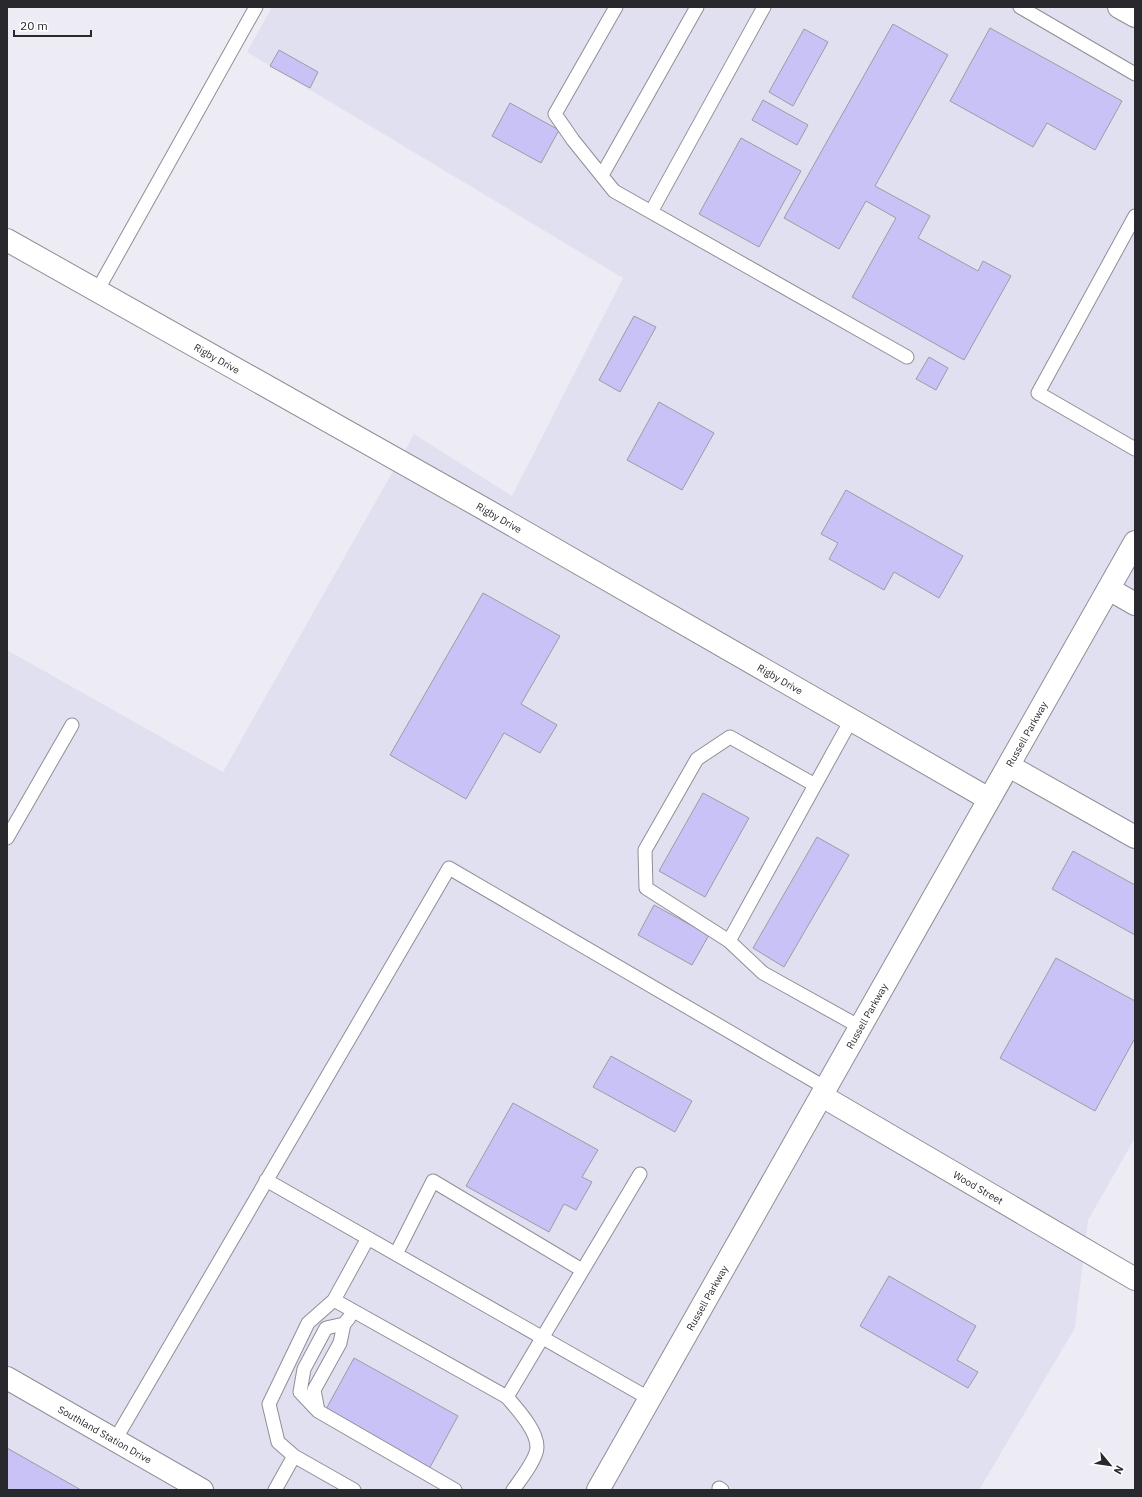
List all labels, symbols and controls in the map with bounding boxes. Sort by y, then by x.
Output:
scale bar [14,12,91,38]
text: 20 m [20,18,48,33]
street label: Rigby Drive [192,340,243,377]
street label: Rigby Drive [474,499,525,536]
street label: Rigby Drive [755,661,806,697]
street label: Russell Parkway [1003,699,1050,769]
street label: Russell Parkway [843,981,890,1051]
street label: Wood Street [951,1168,1006,1207]
street label: Russell Parkway [683,1263,731,1333]
street label: Southland Station Drive [56,1402,155,1467]
north arrow [1090,1445,1130,1485]
text: N [1111,1463,1127,1477]

